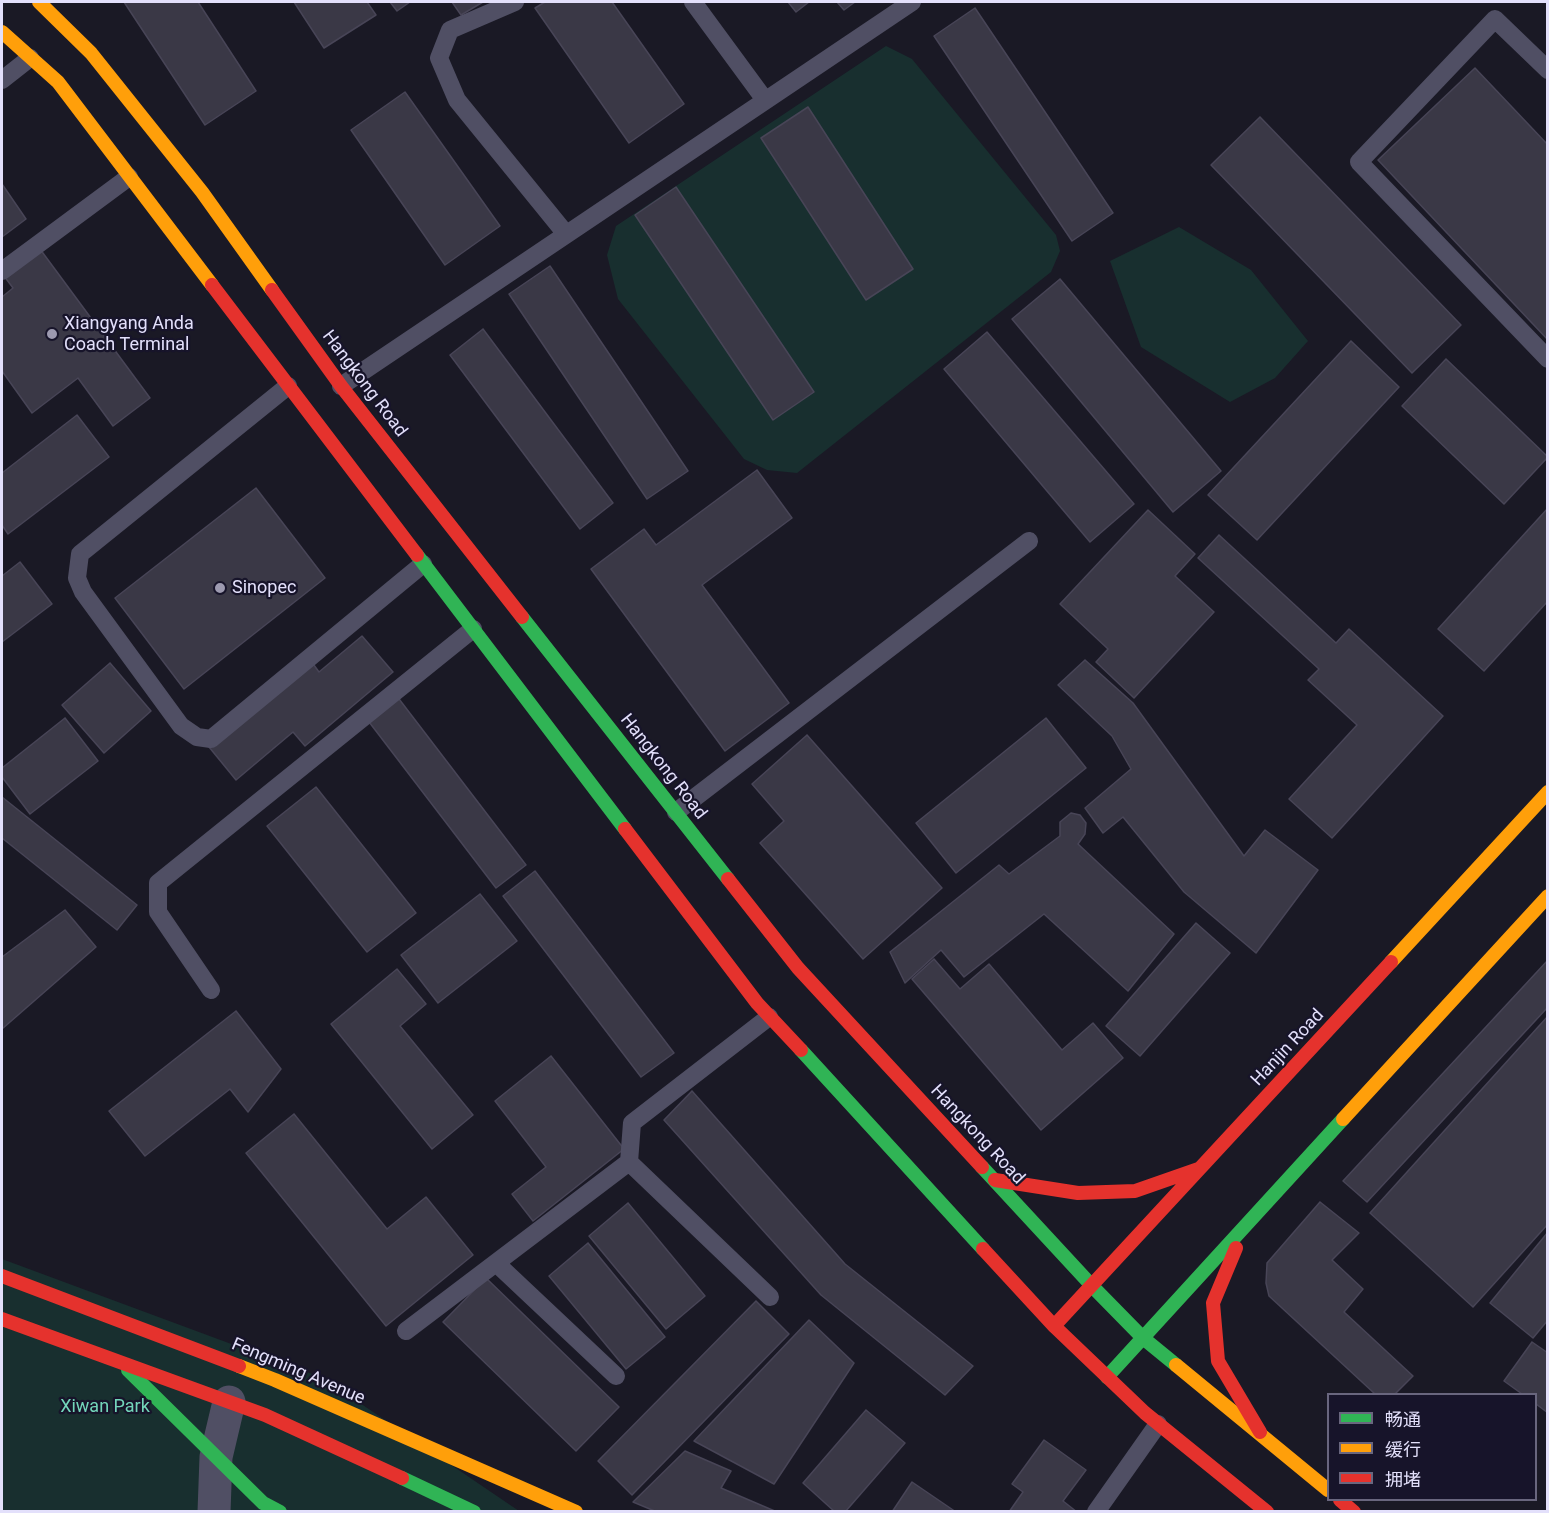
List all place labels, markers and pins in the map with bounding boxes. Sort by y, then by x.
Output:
place label: Xiangyang Anda Coach Terminal [64,313,194,356]
marker: Xiangyang Anda Coach Terminal [45,327,59,341]
place label: Sinopec [232,577,296,599]
marker: Sinopec [213,581,227,595]

